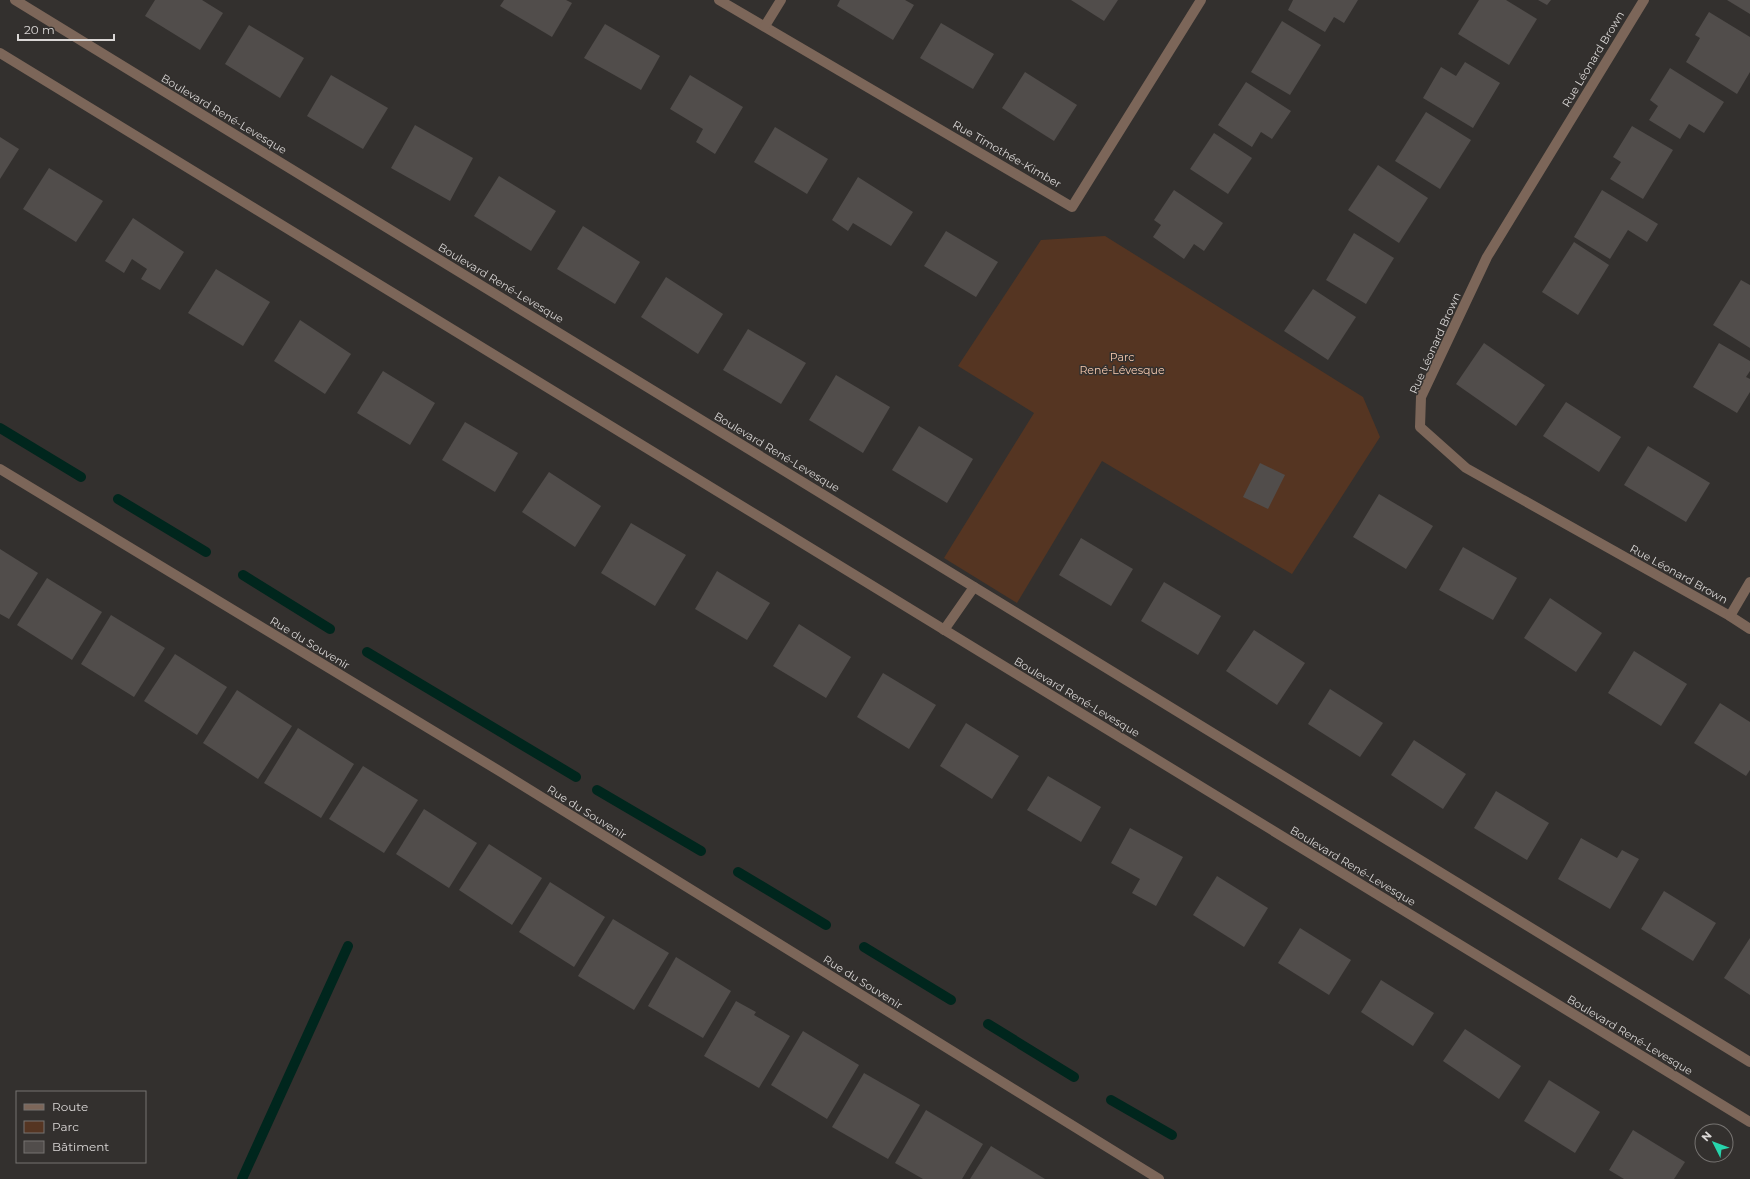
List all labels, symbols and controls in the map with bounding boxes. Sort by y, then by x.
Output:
street label: Rue Léonard Brown [1559,8,1627,110]
scale bar [18,16,114,42]
text: 20 m [24,22,55,37]
street label: Boulevard René-Levesque [159,71,290,157]
street label: Rue Timothée-Kimber [950,117,1064,191]
street label: Boulevard René-Levesque [436,240,567,326]
street label: Rue Léonard Brown [1406,290,1464,396]
park label: Parc René-Lévesque [1079,350,1165,377]
street label: Boulevard René-Levesque [712,409,843,495]
street label: Rue Léonard Brown [1628,541,1730,607]
street label: Rue du Souvenir [267,614,353,672]
street label: Boulevard René-Levesque [1012,654,1143,740]
street label: Rue du Souvenir [545,782,629,842]
street label: Boulevard René-Levesque [1288,823,1419,909]
street label: Rue du Souvenir [821,952,905,1012]
street label: Boulevard René-Levesque [1565,992,1696,1078]
legend [16,1091,146,1163]
text: Route [52,1099,88,1114]
text: Parc [52,1119,79,1134]
north arrow [1694,1123,1734,1163]
text: N [1698,1128,1715,1144]
text: Bâtiment [52,1139,109,1154]

